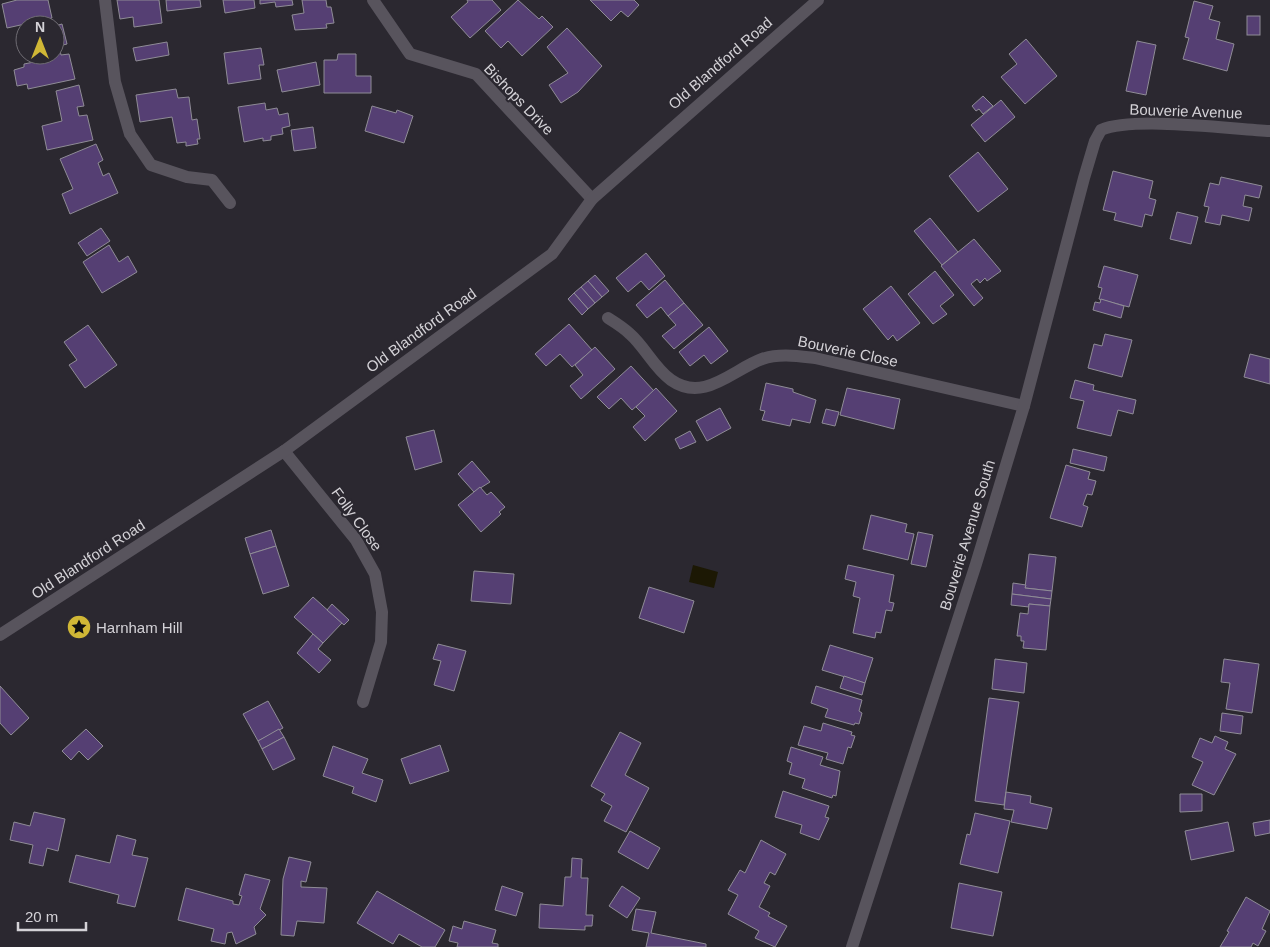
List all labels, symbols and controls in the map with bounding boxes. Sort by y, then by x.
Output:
street label: Old Blandford Road [665,13,775,113]
north arrow [15,15,65,65]
text: N [35,19,45,35]
street label: Bishops Drive [481,60,557,138]
street label: Bouverie Avenue [1129,101,1243,121]
street label: Old Blandford Road [363,284,479,376]
street label: Bouverie Close [796,332,900,370]
street label: Bouverie Avenue South [936,458,998,612]
street label: Folly Close [328,484,386,554]
street label: Old Blandford Road [28,516,148,602]
place icon: Harnham Hill [66,614,92,640]
place label: Harnham Hill [96,619,183,636]
scale bar [18,900,85,932]
text: 20 m [25,908,58,925]

